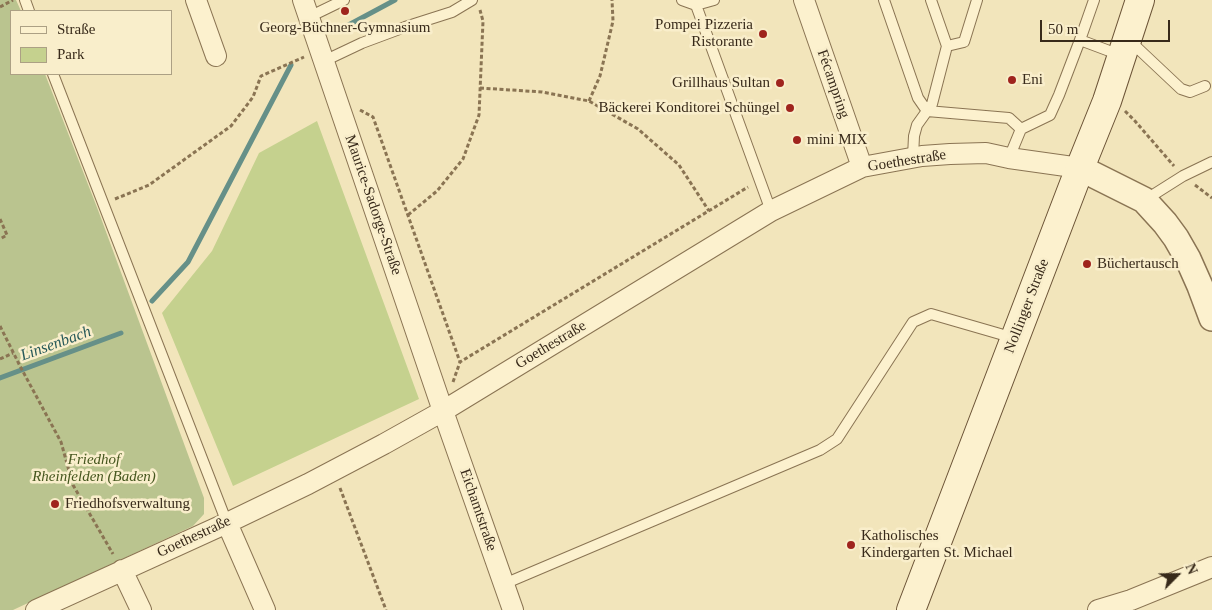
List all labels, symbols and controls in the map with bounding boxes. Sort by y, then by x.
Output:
marker: Georg-Büchner-Gymnasium [339,5,351,17]
legend [10,10,172,75]
scale bar [1042,10,1172,42]
place label: Pompei Pizzeria Ristorante [655,16,753,51]
place label: Georg-Büchner-Gymnasium [259,19,431,37]
text: Straße [57,21,95,37]
text: 50 m [1048,21,1078,37]
marker: Pompei Pizzeria Ristorante [757,28,769,40]
text: Park [57,46,85,62]
street label: Fécampring [813,47,853,121]
place label: Eni [1022,71,1043,89]
place label: Grillhaus Sultan [672,74,770,92]
marker: Eni [1006,74,1018,86]
marker: Grillhaus Sultan [774,77,786,89]
place label: Bäckerei Konditorei Schüngel [598,99,780,117]
marker: Bäckerei Konditorei Schüngel [784,102,796,114]
place label: mini MIX [807,131,867,149]
street label: Maurice-Sadorge-Straße [341,132,405,278]
marker: mini MIX [791,134,803,146]
street label: Goethestraße [867,146,947,176]
place label: Büchertausch [1097,255,1179,273]
street label: Nollinger Straße [1001,256,1053,356]
marker: Büchertausch [1081,258,1093,270]
street label: Goethestraße [512,317,590,373]
water label: Linsenbach [18,322,94,366]
park label: Friedhof Rheinfelden (Baden) [32,451,156,486]
street label: Eichamtstraße [456,467,500,553]
place label: Friedhofsverwaltung [65,495,190,513]
marker: Friedhofsverwaltung [49,498,61,510]
street label: Goethestraße [154,512,234,562]
place label: Katholisches Kindergarten St. Michael [861,527,1013,562]
marker: Katholisches Kindergarten St. Michael [845,539,857,551]
north arrow [1152,550,1202,600]
text: N [1182,561,1200,577]

